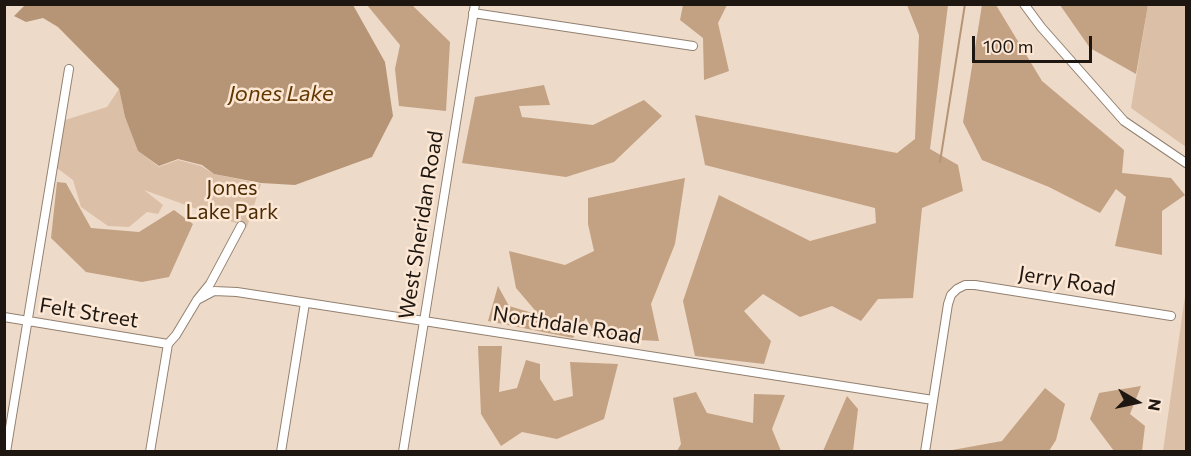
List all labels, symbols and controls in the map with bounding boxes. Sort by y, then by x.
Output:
scale bar [975,24,1095,62]
text: 100 m [983,35,1033,57]
water label: Jones Lake [228,81,334,107]
street label: West Sheridan Road [394,129,448,321]
park label: Jones Lake Park [186,175,278,225]
street label: Jerry Road [1017,261,1117,301]
street label: Felt Street [38,293,140,333]
street label: Northdale Road [491,301,643,349]
north arrow [1107,372,1167,432]
text: N [1145,397,1166,412]

